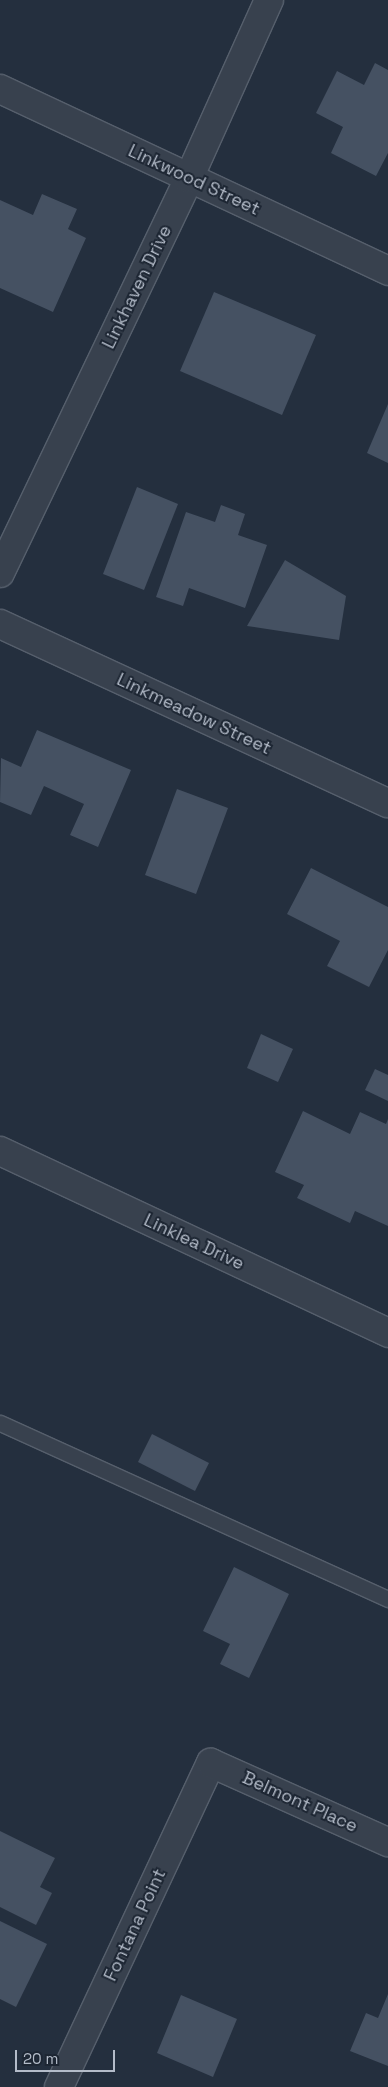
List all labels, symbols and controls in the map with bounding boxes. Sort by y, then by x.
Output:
street label: Linkwood Street [125,140,263,220]
street label: Linkhaven Drive [98,222,176,352]
street label: Linkmeadow Street [113,669,275,759]
street label: Linklea Drive [140,1209,248,1275]
street label: Belmont Place [239,1767,361,1837]
street label: Fontana Point [100,1866,170,1984]
scale bar [18,2040,118,2072]
text: 20 m [23,2049,58,2068]

